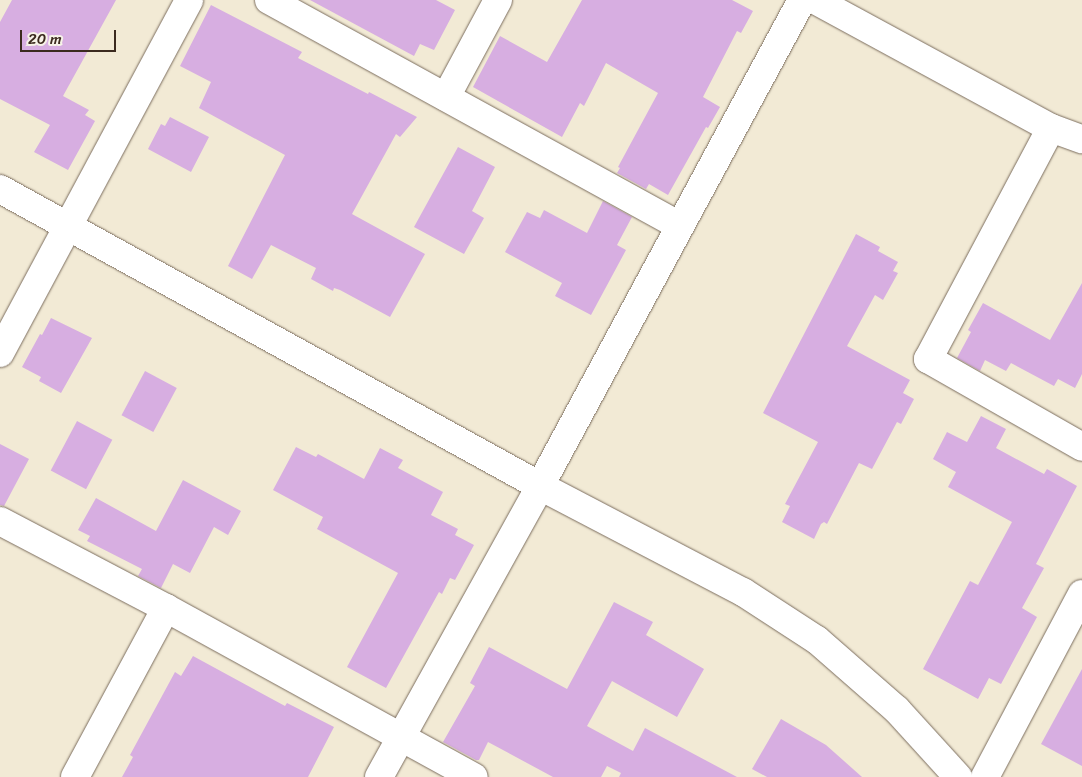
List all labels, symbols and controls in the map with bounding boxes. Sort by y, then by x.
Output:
scale bar [22,20,119,52]
text: 20 m [28,26,62,52]

